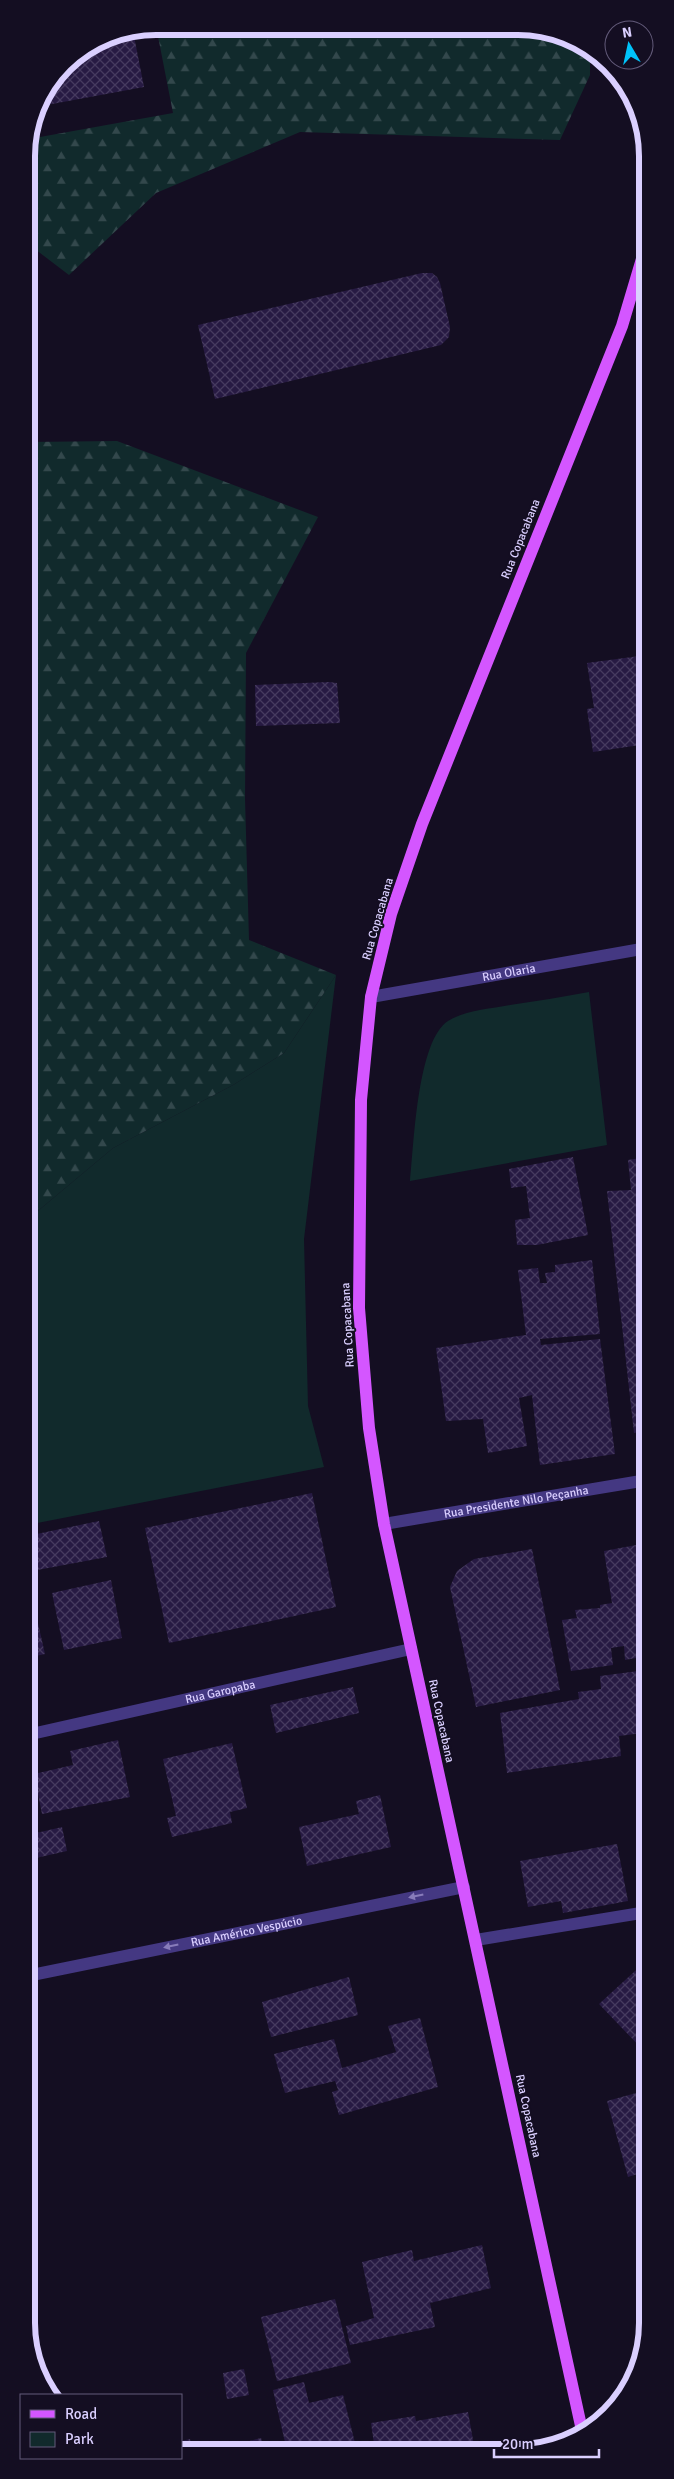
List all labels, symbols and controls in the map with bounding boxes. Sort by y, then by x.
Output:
north arrow [604,20,654,70]
text: N [621,23,633,42]
street label: Rua Copacabana [498,497,544,581]
street label: Rua Copacabana [359,876,397,962]
street label: Rua Olaria [481,960,537,985]
street label: Rua Copacabana [338,1282,358,1368]
street label: Rua Presidente Nilo Peçanha [443,1482,590,1521]
street label: Rua Garopaba [184,1677,257,1707]
street label: Rua Copacabana [425,1678,457,1764]
one-way arrow [408,1893,424,1901]
street label: Rua Américo Vespúcio [189,1913,304,1950]
one-way arrow [163,1943,179,1951]
street label: Rua Copacabana [512,2073,544,2159]
legend [20,2394,182,2459]
text: Road [65,2405,97,2423]
scale bar [494,2426,599,2458]
text: Park [65,2430,94,2448]
text: 20 m [502,2435,533,2453]

